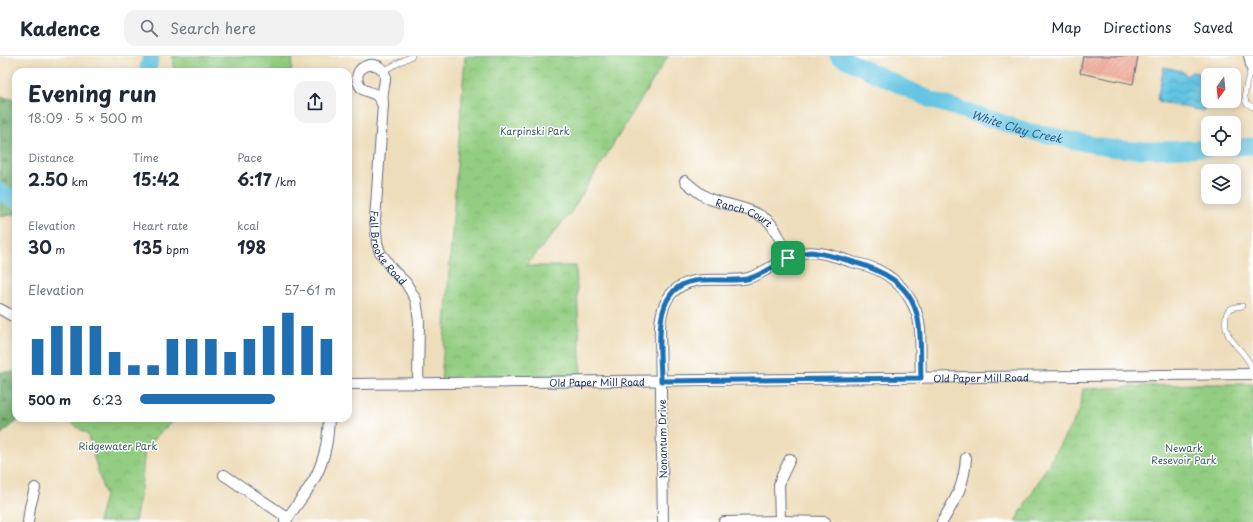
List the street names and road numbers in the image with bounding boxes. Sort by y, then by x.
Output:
street label: Ranch Court [714,194,777,229]
street label: Fall Brooke Road [367,210,411,288]
street label: Old Paper Mill Road [933,369,1029,385]
street label: Old Paper Mill Road [549,373,645,389]
street label: Nonantum Drive [654,399,670,479]

